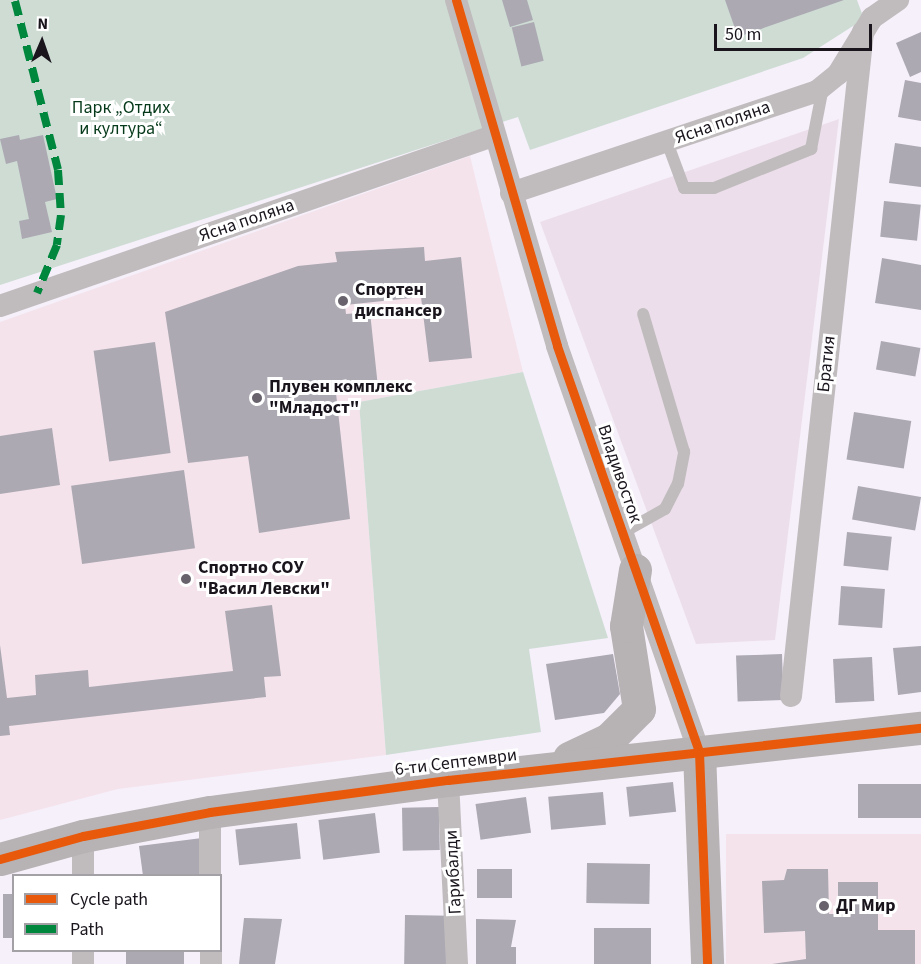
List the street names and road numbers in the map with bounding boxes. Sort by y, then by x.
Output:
street label: Ясна поляна [673,97,773,149]
street label: Ясна поляна [197,195,297,247]
street label: Братия [813,335,841,393]
street label: Владивосток [592,422,646,526]
street label: 6-ти Септември [394,745,518,781]
street label: Гарибалди [441,829,467,915]

